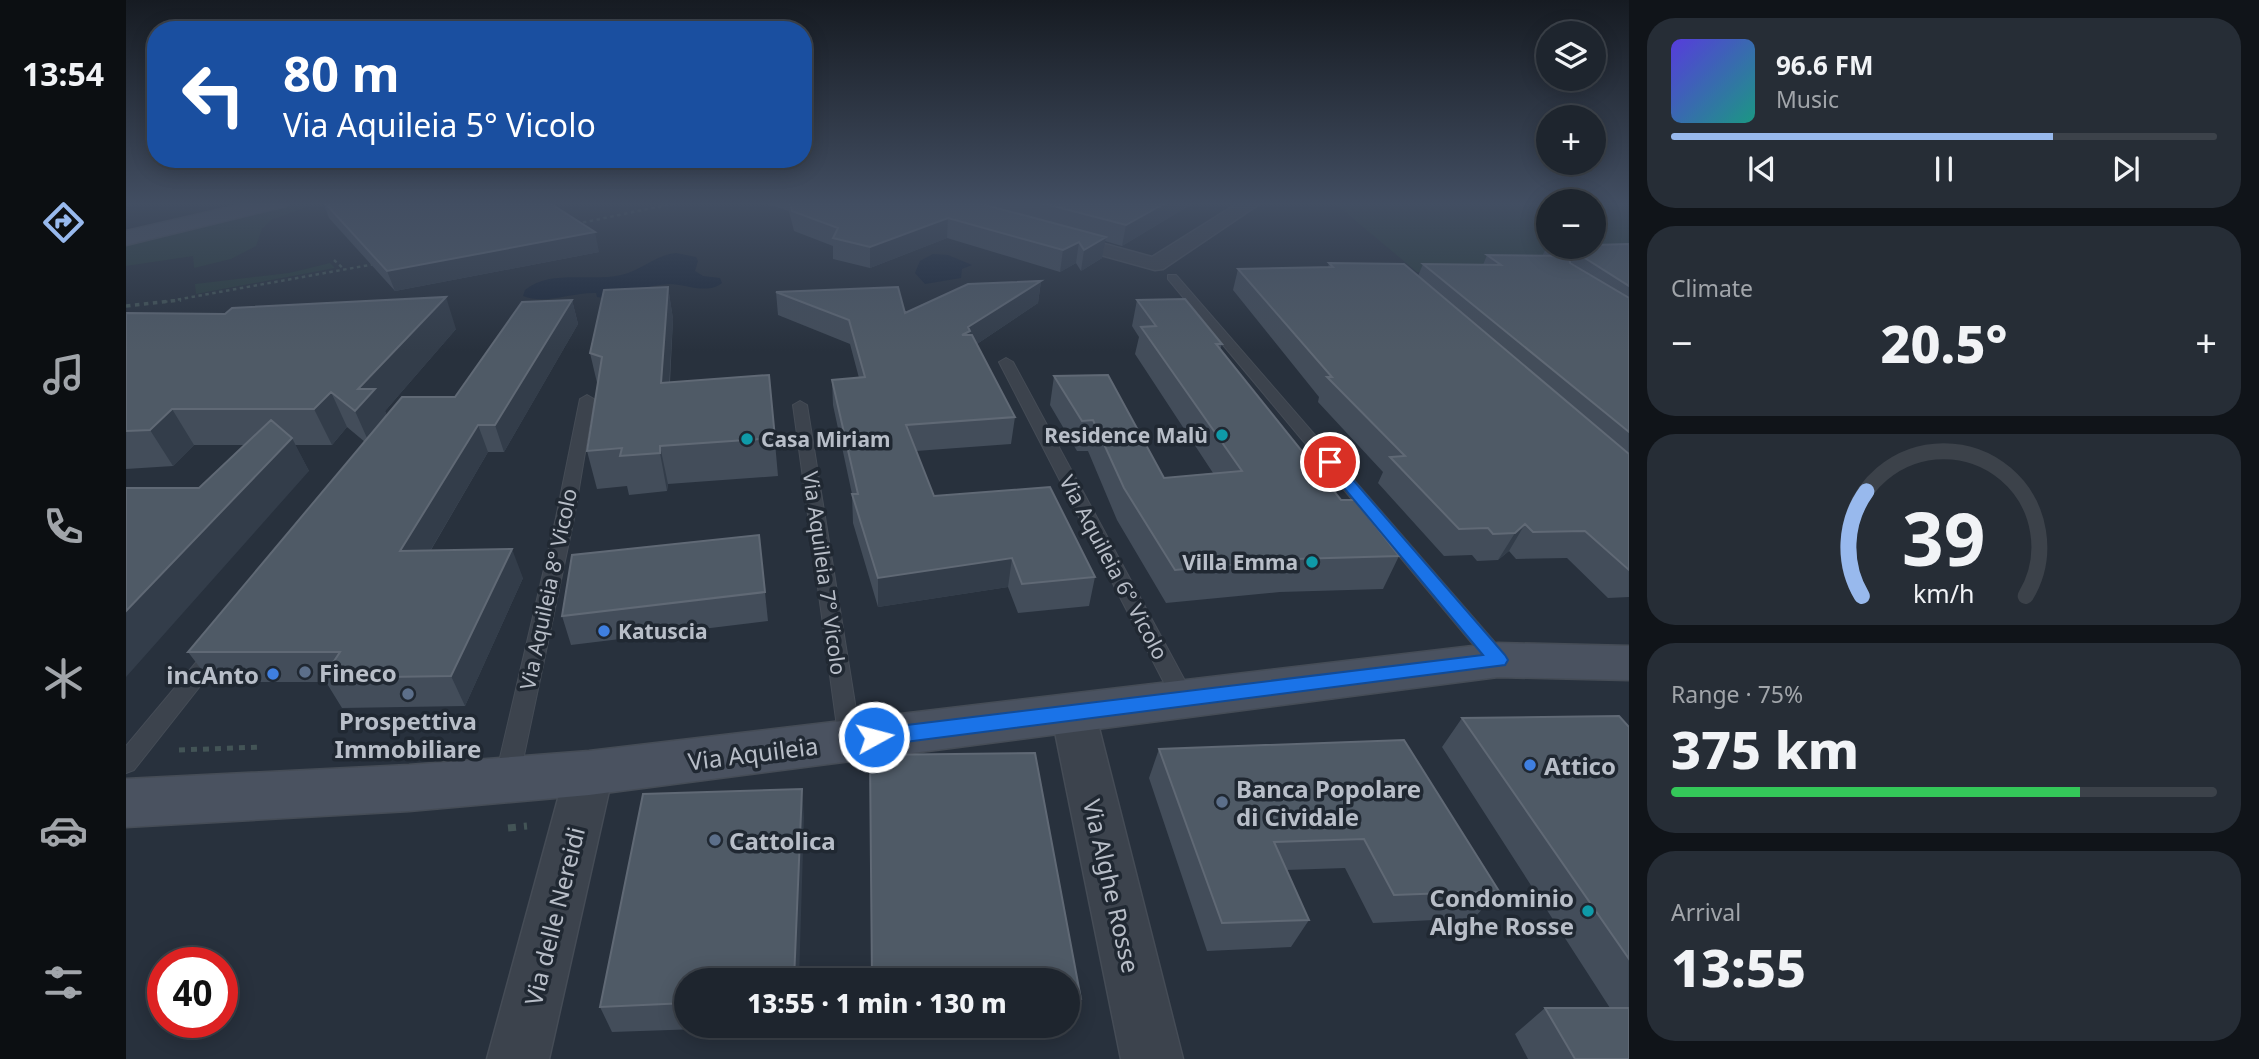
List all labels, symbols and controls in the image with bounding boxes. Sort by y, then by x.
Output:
map controls [1536,21,1606,259]
button: layers [1536,21,1606,91]
text: 80 m [283,40,400,106]
text: 96.6 FM [1776,47,1873,83]
icon: left [168,49,259,140]
text: 13:54 [22,52,104,95]
text: Music [1776,83,1839,115]
text: Via Aquileia 5° Vicolo [283,103,596,146]
button: + [1536,105,1606,175]
icon: previous [1743,150,1781,188]
icon: pause [1925,150,1963,188]
icon: next [2107,150,2145,188]
button: − [1536,189,1606,259]
icon: directions [39,198,88,247]
text: Climate [1671,272,1753,304]
text: 20.5° [1881,307,2007,378]
text: − [1671,316,1693,368]
text: + [2195,316,2217,368]
icon: music [39,350,88,399]
place label: Residence Malù [1044,421,1208,449]
place label: Casa Miriam [761,425,890,453]
marker: Residence Malù [1214,427,1230,443]
marker: Casa Miriam [739,431,755,447]
pin [1300,432,1360,492]
icon: arrive [1311,443,1349,481]
street label: Via Aquileia 7° Vicolo [797,469,853,677]
street label: Via Aquileia 6° Vicolo [1053,470,1175,664]
street label: Via Aquileia 8° Vicolo [513,486,583,692]
text: 39 [1902,488,1986,587]
icon: phone [39,502,88,551]
place label: Villa Emma [1182,548,1298,576]
marker: Villa Emma [1304,554,1320,570]
text: km/h [1913,575,1975,609]
place label: Katuscia [618,617,708,645]
marker: Katuscia [596,623,612,639]
icon: climate [39,654,88,703]
place label: Fineco [319,656,397,689]
place label: incAnto [166,658,259,691]
marker: Fineco [297,664,313,680]
marker: incAnto [265,666,281,682]
text: Range · 75% [1671,678,1803,710]
marker: Prospettiva Immobiliare [400,686,416,702]
position arrow [837,700,911,774]
place label: Prospettiva Immobiliare [335,704,481,765]
text: 375 km [1671,713,1859,784]
street label: Via Aquileia [686,729,820,777]
place label: Attico [1544,749,1616,782]
marker: Attico [1522,757,1538,773]
place label: Banca Popolare di Cividale [1236,772,1421,833]
marker: Banca Popolare di Cividale [1214,794,1230,810]
street label: Via Alghe Rosse [1076,796,1148,976]
icon: car [39,806,88,855]
street label: Via delle Nereidi [516,823,592,1009]
place label: Cattolica [729,824,836,857]
marker: Cattolica [707,832,723,848]
place label: Condominio Alghe Rosse [1429,881,1574,942]
text: Arrival [1671,896,1741,928]
marker: Condominio Alghe Rosse [1580,903,1596,919]
text: 13:55 [1671,931,1806,1002]
speed limit sign: 40 [147,947,238,1038]
icon: filters [39,958,88,1007]
text: 13:55 · 1 min · 130 m [747,985,1007,1021]

